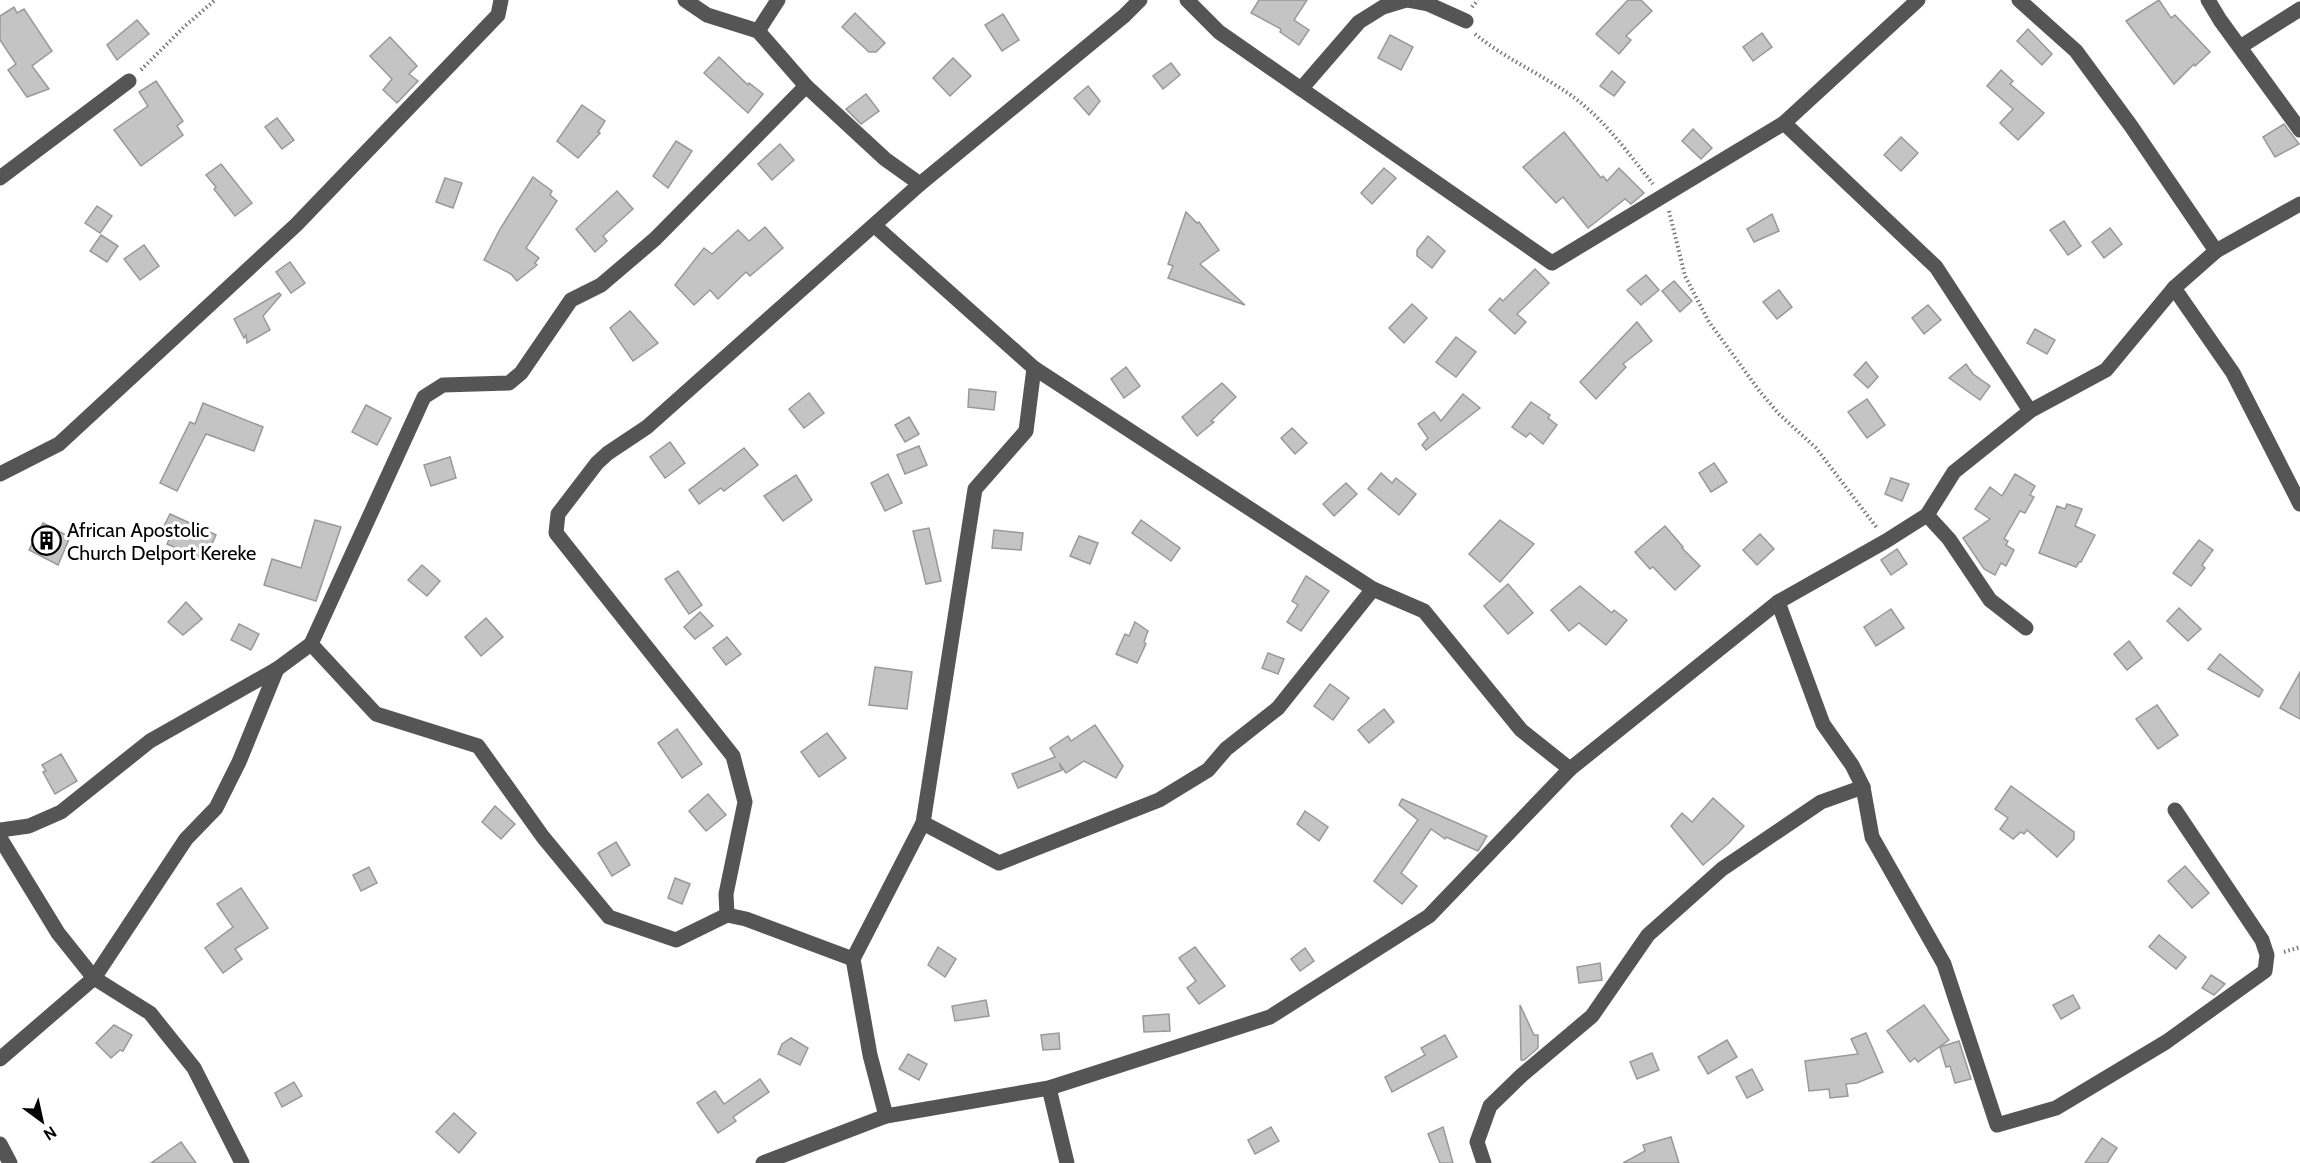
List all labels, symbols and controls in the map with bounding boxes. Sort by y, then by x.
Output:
place label: African Apostolic Church Delport Kereke [67,518,256,565]
building icon: African Apostolic Church Delport Kereke [30,525,62,557]
north arrow [12,1091,72,1151]
text: N [40,1122,60,1144]

